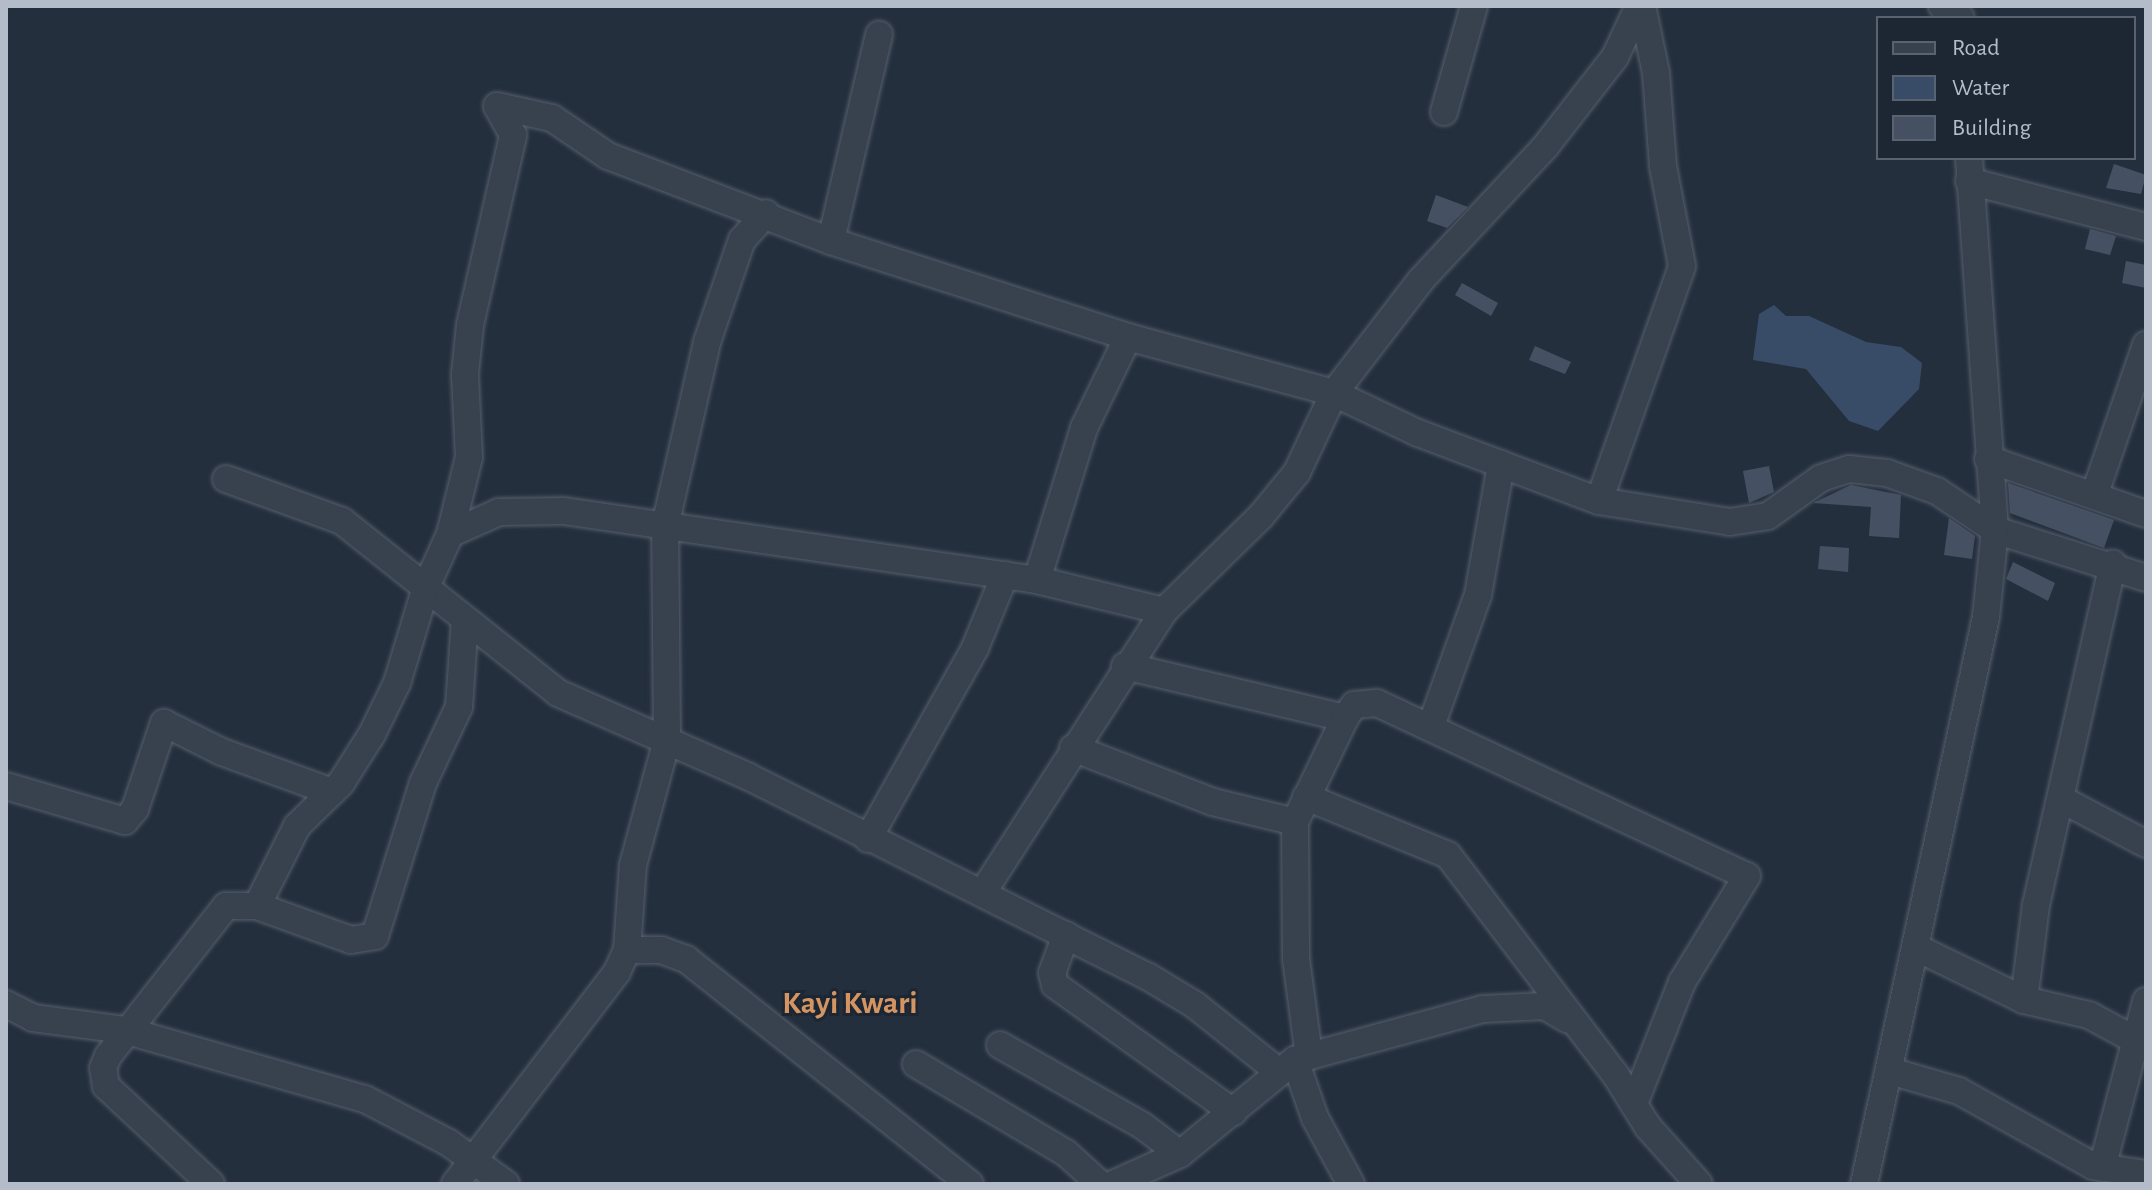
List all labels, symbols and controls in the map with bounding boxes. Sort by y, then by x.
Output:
legend [1876,16,2136,160]
text: Road [1952,36,2000,60]
text: Water [1952,76,2009,100]
text: Building [1952,116,2031,140]
district label: Kayi Kwari [782,984,918,1022]

